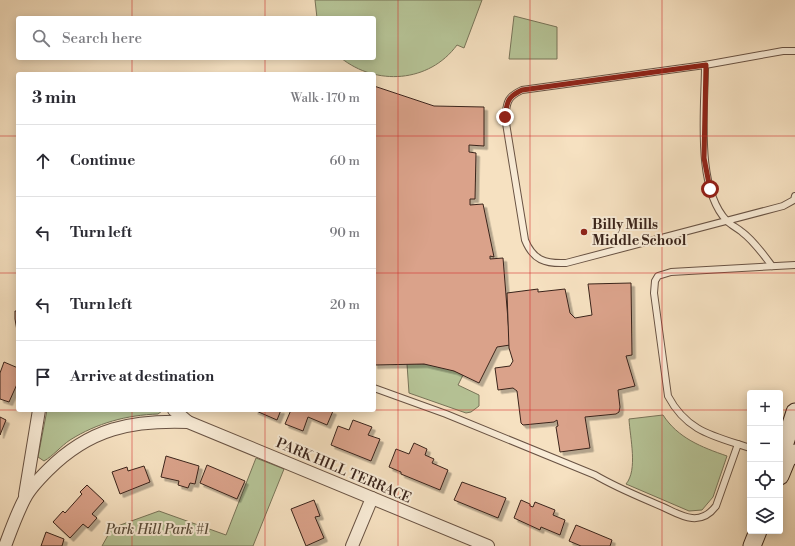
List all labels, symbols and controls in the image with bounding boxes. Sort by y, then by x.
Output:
search box [16,16,376,60]
icon: search [30,27,52,49]
text: Search here [62,29,142,48]
text: 3 min [32,87,76,109]
text: Walk · 170 m [290,90,360,106]
route end [496,108,514,126]
icon: ahead [32,150,54,172]
text: Continue [70,151,135,170]
text: 60 m [329,153,360,169]
route start [701,180,719,198]
place label: Billy Mills Middle School [592,216,687,250]
icon: left [32,222,54,244]
text: Turn left [70,223,132,242]
text: 90 m [329,225,360,241]
marker: Billy Mills Middle School [579,227,589,237]
icon: left [32,294,54,316]
text: Turn left [70,295,132,314]
text: 20 m [330,297,360,313]
icon: arrive [32,366,54,388]
text: Arrive at destination [70,367,214,386]
map controls [747,390,783,534]
button: + [747,390,783,426]
button: − [747,426,783,462]
street label: PARK HILL TERRACE [273,434,414,508]
button: locate [747,462,783,498]
button: layers [747,498,783,534]
park label: Park Hill Park #1 [104,521,210,539]

